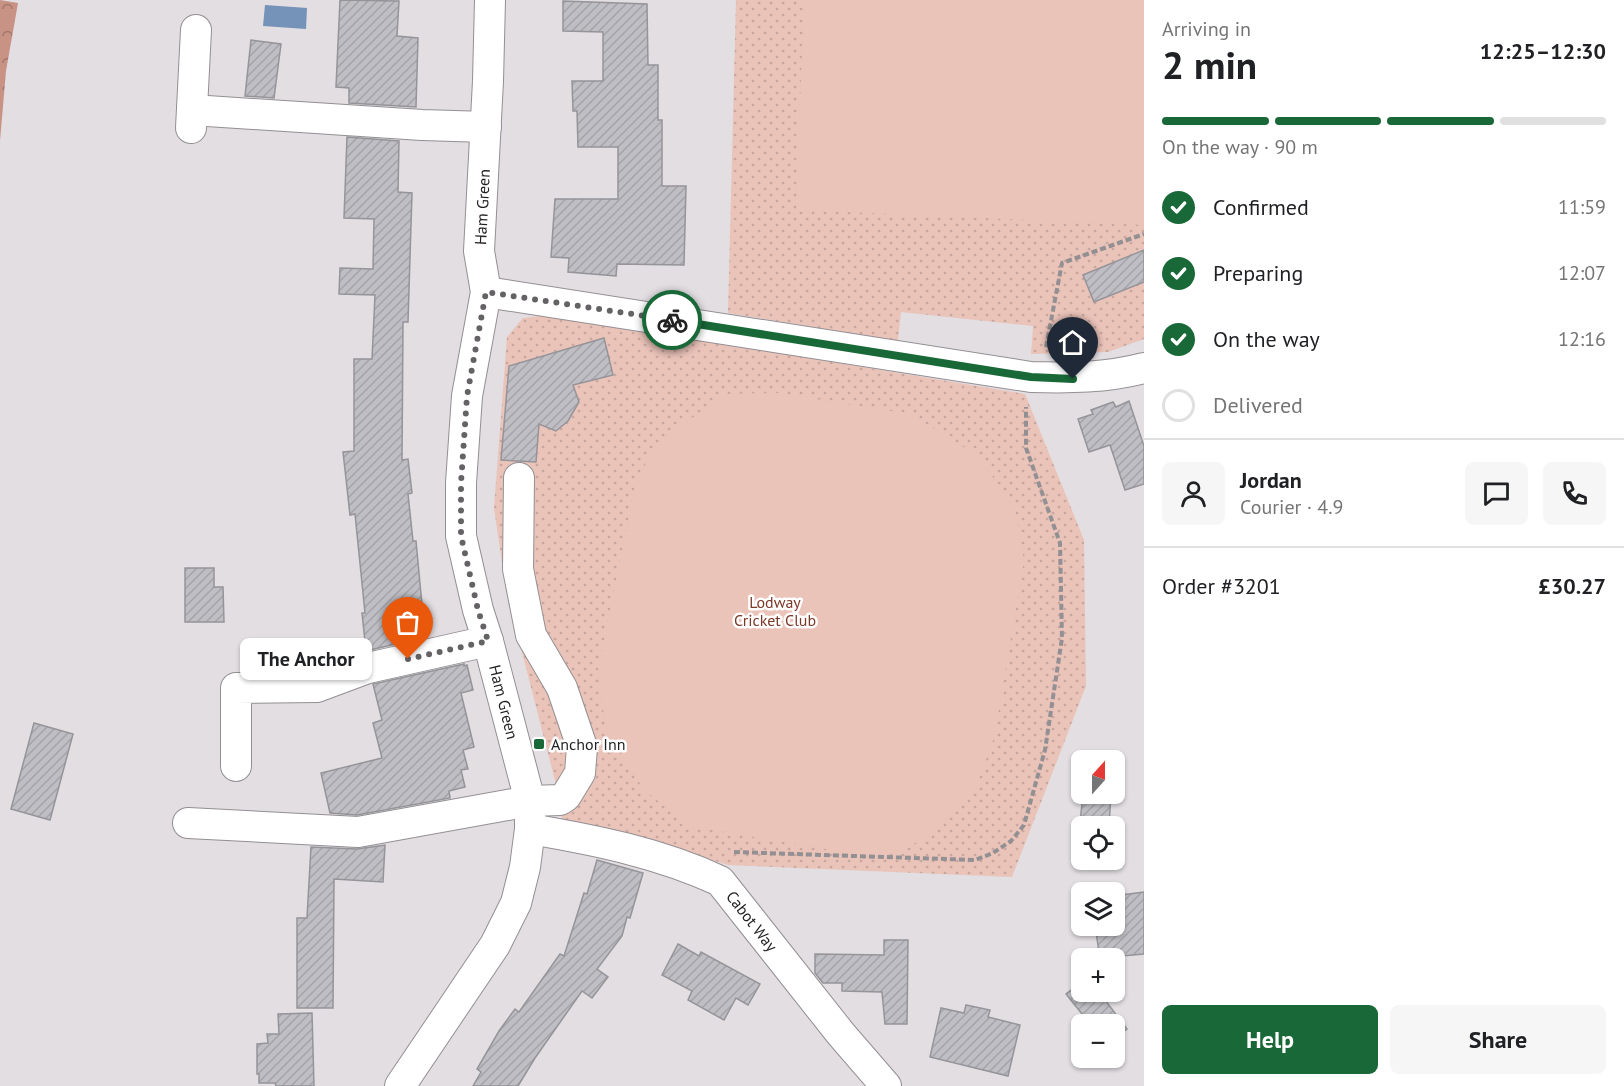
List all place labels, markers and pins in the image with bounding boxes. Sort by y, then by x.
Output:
pin [1047,317,1098,379]
pin [382,597,433,659]
callout: The Anchor [240,638,372,680]
place label: Anchor Inn [551,734,626,754]
marker: Anchor Inn [532,737,546,751]

